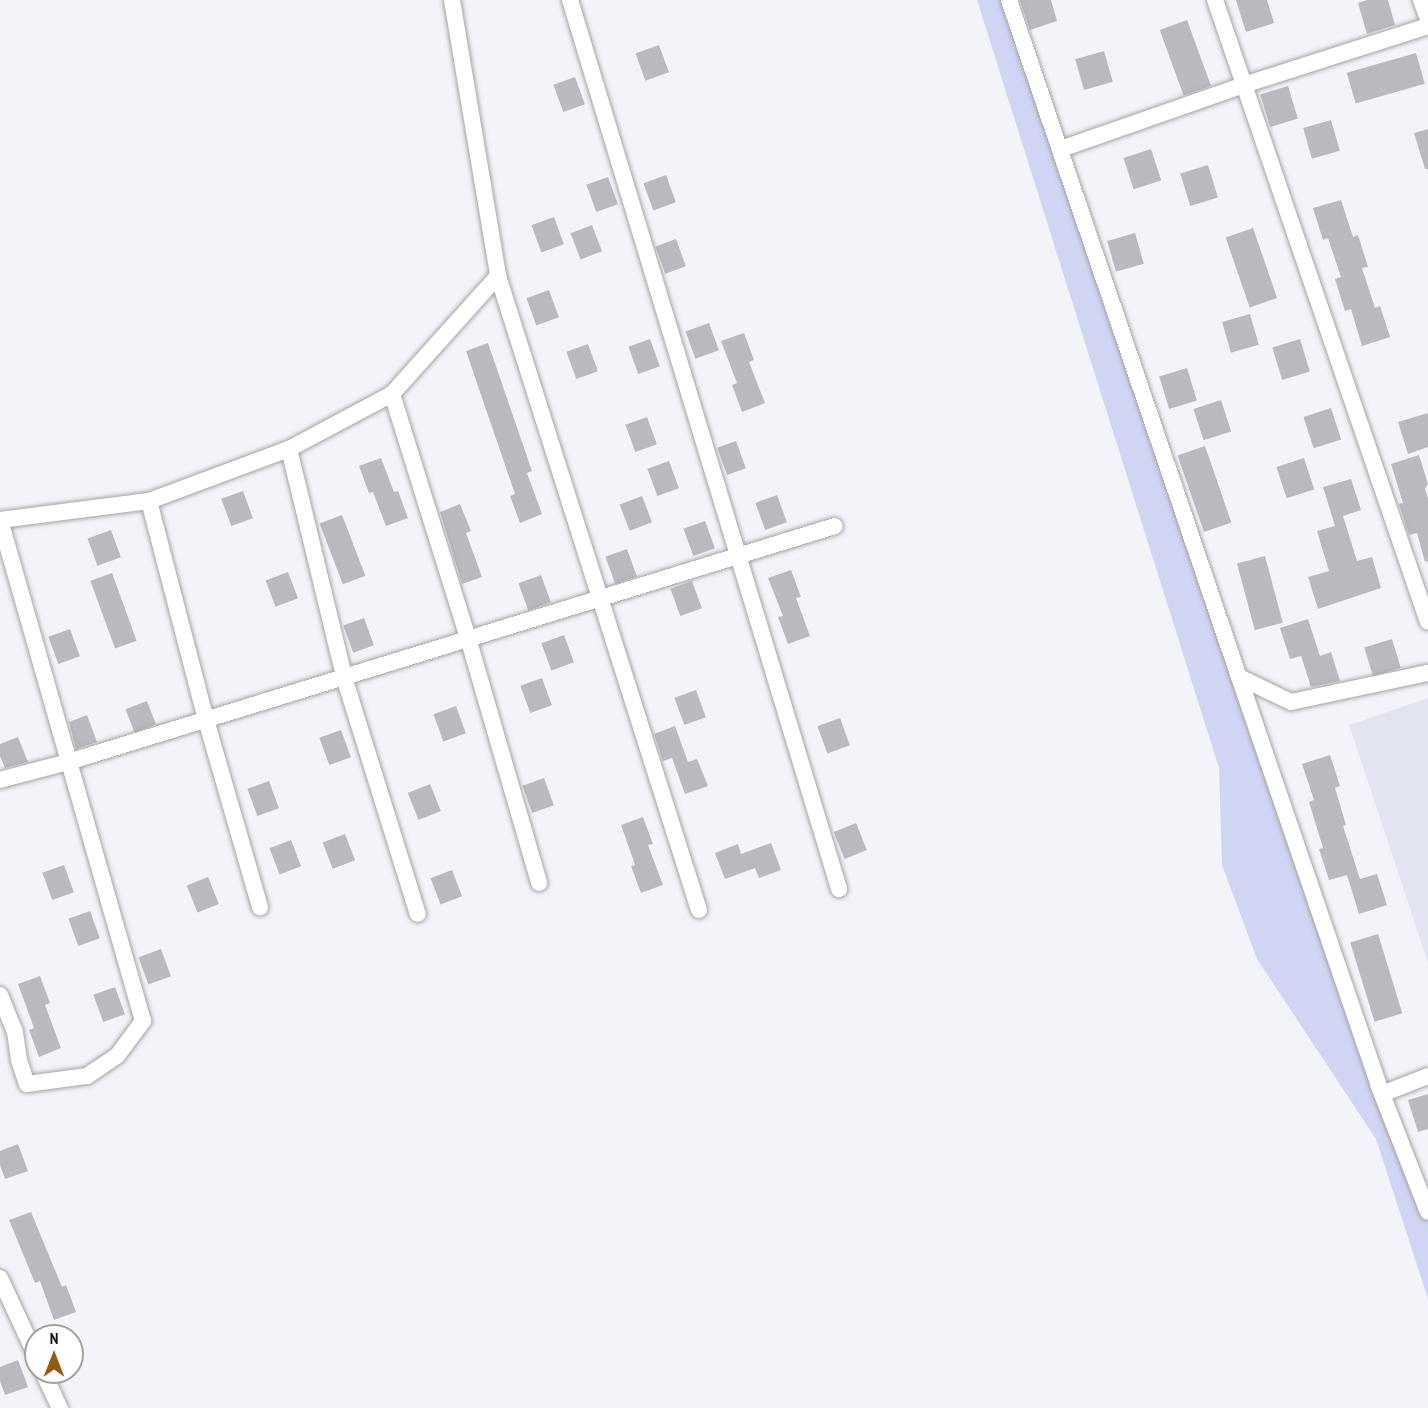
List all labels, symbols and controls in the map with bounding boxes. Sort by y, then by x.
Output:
north arrow [24,1324,84,1384]
text: N [50,1328,58,1348]

